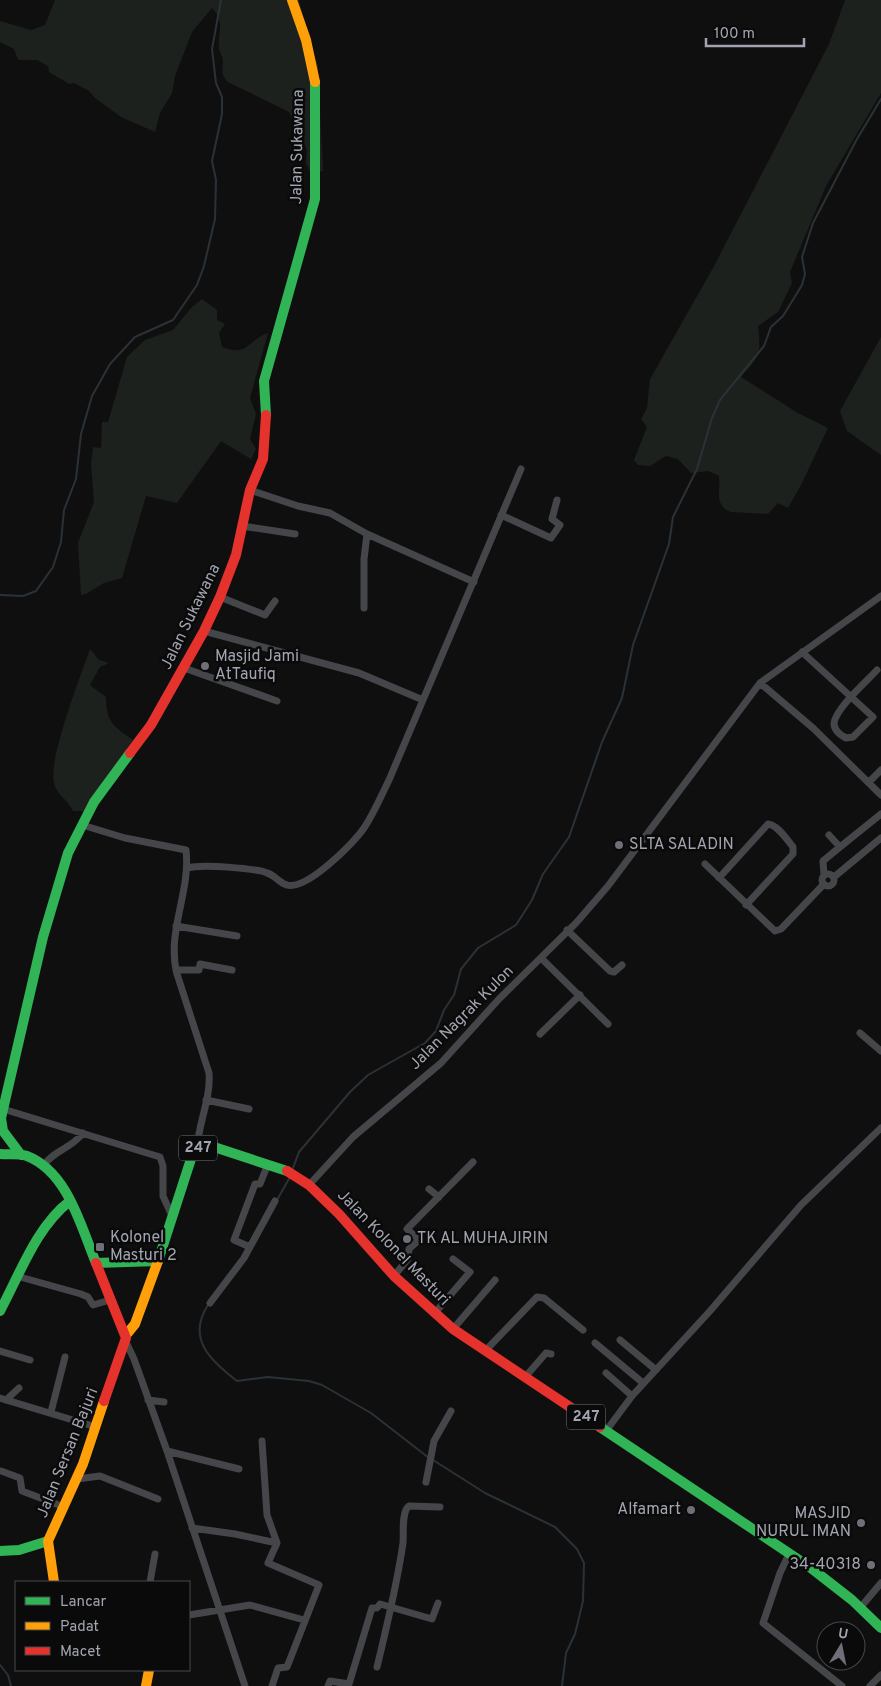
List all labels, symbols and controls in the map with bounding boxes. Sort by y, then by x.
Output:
scale bar [706,15,804,47]
text: 100 m [714,25,755,44]
street label: Jalan Sukawana [287,89,309,205]
street label: Jalan Sukawana [157,561,225,673]
place label: Masjid Jami AtTaufiq [215,647,299,685]
marker: Masjid Jami AtTaufiq [199,660,211,672]
place label: SLTA SALADIN [629,835,734,855]
marker: SLTA SALADIN [613,839,625,851]
street label: Jalan Nagrak Kulon [406,962,518,1074]
road number: 247 [179,1136,217,1160]
street label: Jalan Kolonel Masturi [332,1186,454,1310]
place label: Kolonel Masturi 2 [110,1228,177,1266]
place label: TK AL MUHAJIRIN [417,1229,548,1249]
marker: TK AL MUHAJIRIN [401,1233,413,1245]
marker: Kolonel Masturi 2 [94,1241,106,1253]
street label: Jalan Sersan Bajuri [33,1385,103,1521]
road number: 247 [567,1404,605,1430]
place label: Alfamart [617,1500,681,1520]
marker: Alfamart [685,1504,697,1516]
place label: MASJID NURUL IMAN [756,1504,851,1542]
marker: MASJID NURUL IMAN [855,1517,867,1529]
place label: 34-40318 [789,1555,861,1575]
marker: 34-40318 [865,1559,877,1571]
legend [15,1581,190,1671]
text: Lancar [60,1593,107,1612]
text: Padat [60,1618,99,1637]
north arrow [816,1621,866,1671]
text: U [837,1625,849,1644]
text: Macet [60,1643,101,1662]

